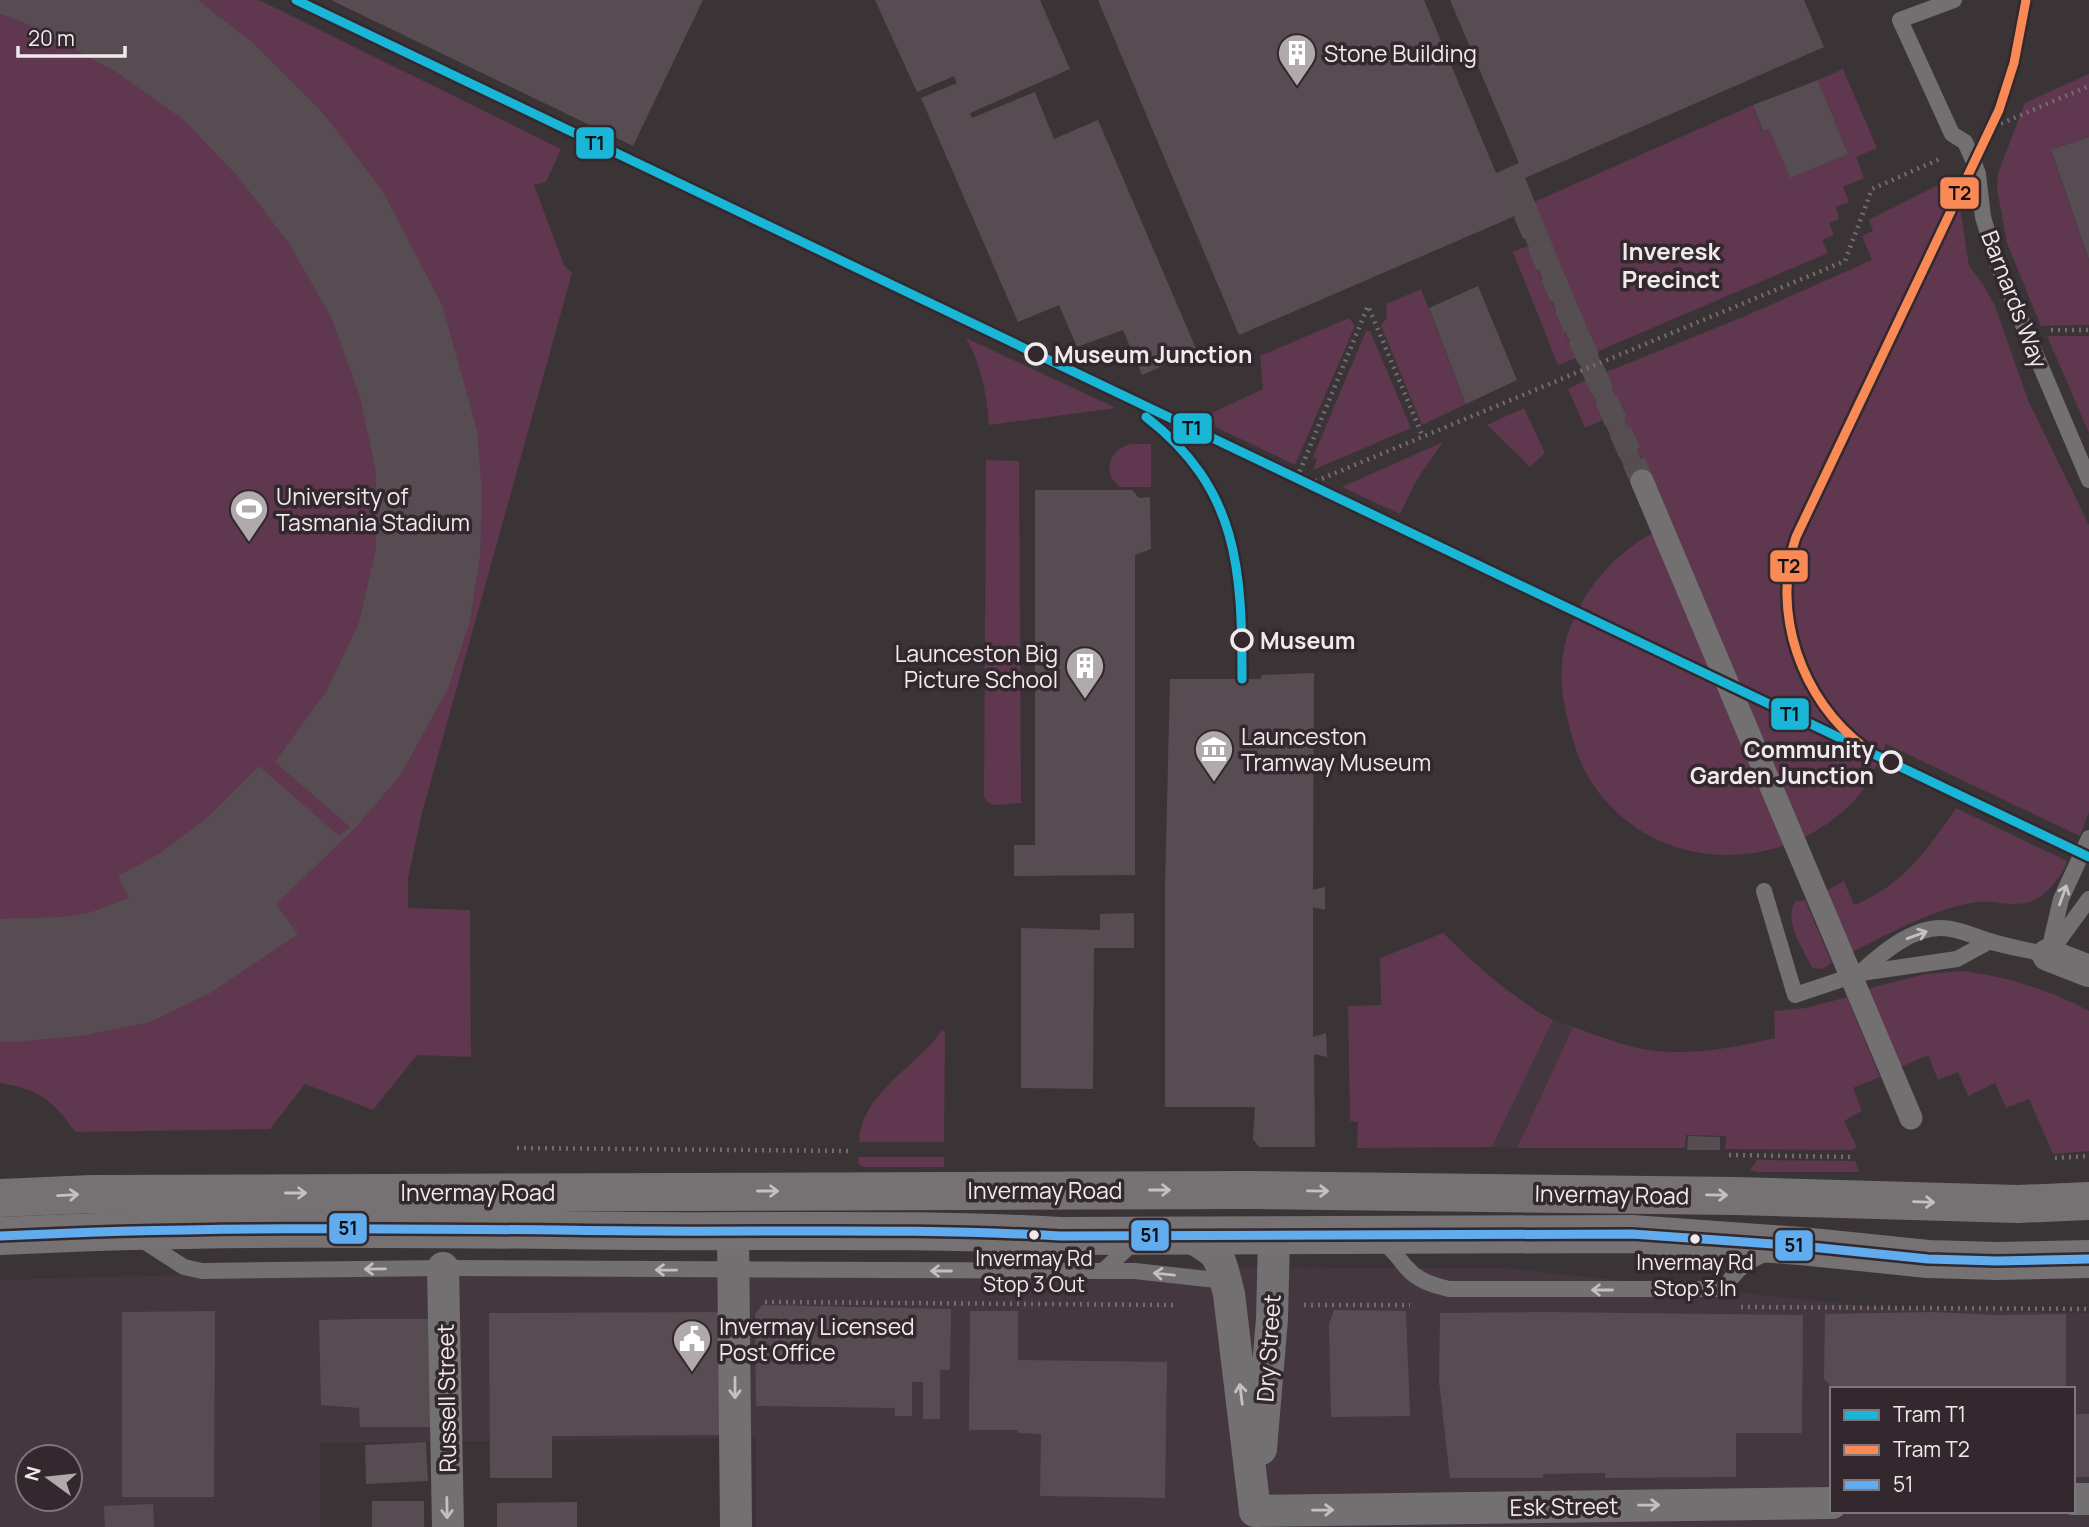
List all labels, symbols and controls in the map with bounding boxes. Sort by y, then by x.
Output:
scale bar [18,14,124,58]
text: 20 m [28,24,75,52]
building icon: Stone Building [1276,32,1318,87]
place label: Stone Building [1324,37,1477,69]
line badge: T1 [575,126,615,160]
text: T1 [585,130,605,156]
line badge: T2 [1939,176,1980,210]
text: T2 [1949,180,1971,206]
street label: Barnards Way [1974,226,2056,372]
district label: Inveresk Precinct [1622,234,1721,295]
place label: Museum Junction [1054,338,1252,370]
marker: Museum Junction [1025,343,1047,365]
line badge: T1 [1172,412,1213,445]
text: T1 [1182,415,1202,441]
place label: University of Tasmania Stadium [276,480,470,538]
sports icon: University of Tasmania Stadium [228,488,270,543]
line badge: T2 [1769,549,1809,583]
text: T2 [1778,553,1800,579]
place label: Museum [1260,624,1355,656]
marker: Museum [1231,629,1253,651]
place label: Launceston Big Picture School [895,637,1058,695]
building icon: Launceston Big Picture School [1064,645,1106,700]
line badge: T1 [1770,697,1810,731]
text: T1 [1780,701,1800,727]
place label: Launceston Tramway Museum [1241,720,1431,778]
museum icon: Launceston Tramway Museum [1193,728,1235,783]
place label: Community Garden Junction [1690,733,1874,791]
marker: Community Garden Junction [1880,751,1902,773]
one-way arrow [2058,884,2070,906]
one-way arrow [1905,928,1927,940]
street label: Invermay Road [968,1174,1122,1206]
street label: Invermay Road [401,1176,555,1208]
street label: Invermay Road [1534,1177,1690,1211]
one-way arrow [1149,1183,1172,1197]
one-way arrow [756,1184,779,1198]
one-way arrow [1306,1184,1329,1198]
one-way arrow [284,1186,307,1200]
one-way arrow [56,1188,79,1201]
one-way arrow [1705,1189,1728,1202]
one-way arrow [1912,1196,1935,1209]
line badge: 51 [328,1212,368,1245]
text: 51 [338,1215,358,1241]
line badge: 51 [1130,1219,1170,1252]
text: 51 [1140,1222,1160,1248]
marker: Invermay Rd Stop 3 Out [1027,1228,1041,1242]
line badge: 51 [1774,1229,1814,1262]
marker: Invermay Rd Stop 3 In [1688,1232,1702,1246]
text: 51 [1784,1232,1804,1258]
place label: Invermay Rd Stop 3 Out [975,1244,1093,1298]
place label: Invermay Rd Stop 3 In [1636,1248,1754,1302]
one-way arrow [364,1262,387,1276]
one-way arrow [655,1264,678,1277]
one-way arrow [930,1264,953,1278]
one-way arrow [1153,1267,1176,1280]
one-way arrow [1591,1283,1614,1297]
street label: Dry Street [1248,1293,1288,1403]
place label: Invermay Licensed Post Office [719,1310,915,1368]
public building icon: Invermay Licensed Post Office [671,1318,713,1373]
street label: Russell Street [429,1323,463,1473]
one-way arrow [728,1377,742,1400]
one-way arrow [1234,1383,1247,1406]
legend [1830,1387,2075,1513]
text: Tram T1 [1893,1400,1966,1428]
text: Tram T2 [1893,1435,1970,1463]
north arrow [14,1443,84,1513]
text: N [18,1464,47,1484]
text: 51 [1893,1470,1913,1498]
street label: Esk Street [1509,1489,1619,1523]
one-way arrow [441,1496,454,1519]
one-way arrow [1637,1498,1660,1512]
one-way arrow [1312,1503,1335,1517]

